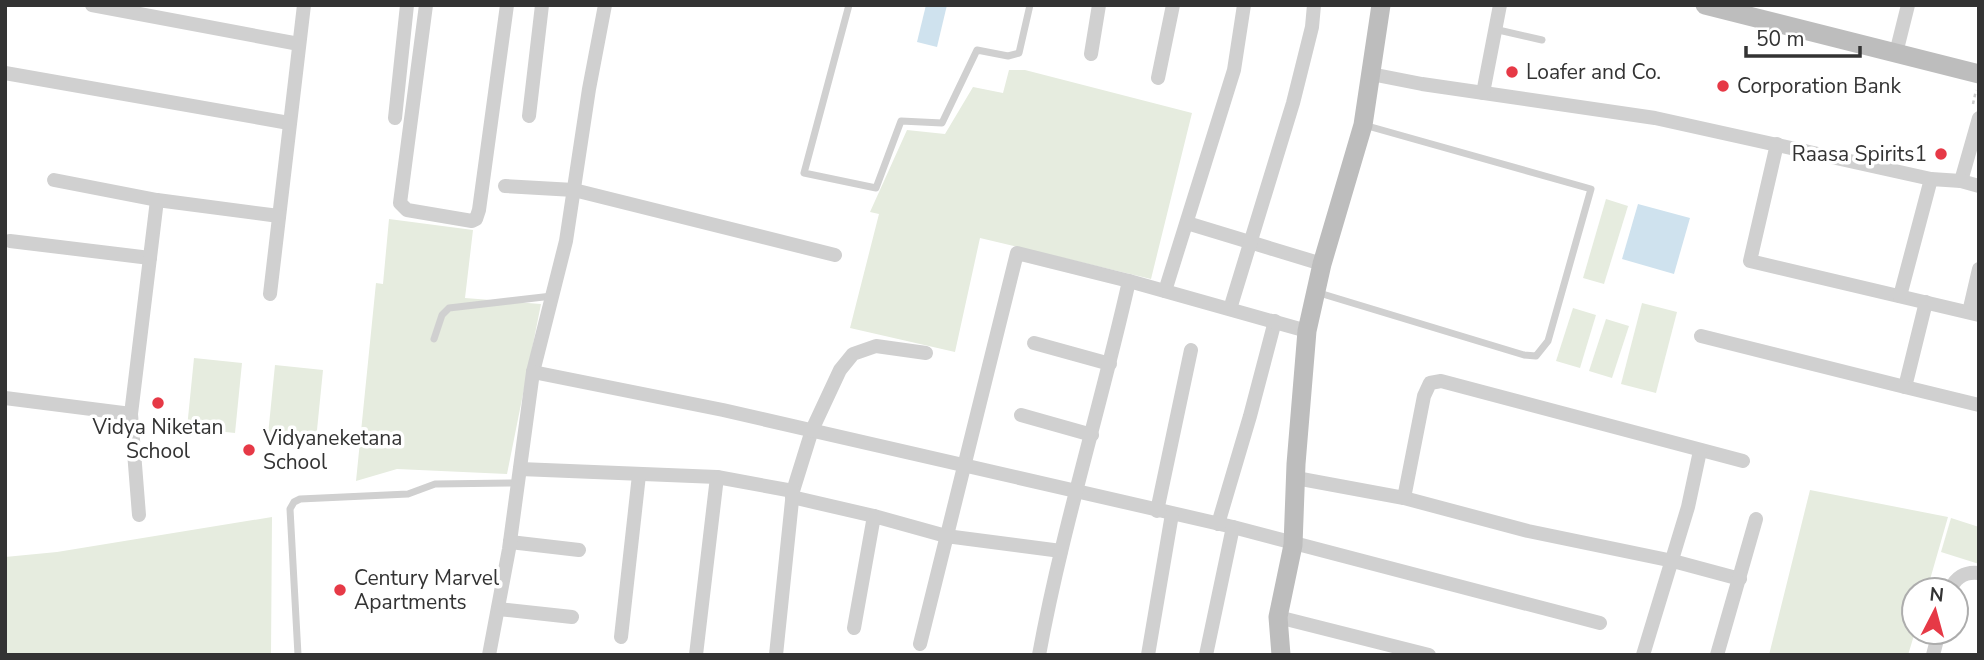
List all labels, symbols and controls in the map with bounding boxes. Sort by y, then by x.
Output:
scale bar [1746,14,1860,58]
text: 50 m [1756,25,1805,53]
place label: Loafer and Co. [1526,58,1661,86]
marker: Loafer and Co. [1504,64,1520,80]
place label: Corporation Bank [1737,72,1902,100]
marker: Corporation Bank [1715,78,1731,94]
place label: Raasa Spirits1 [1792,140,1927,168]
marker: Raasa Spirits1 [1933,146,1949,162]
marker: Vidya Niketan School [150,395,166,411]
place label: Vidya Niketan School [92,413,223,465]
place label: Vidyaneketana School [262,424,402,476]
marker: Vidyaneketana School [241,442,257,458]
place label: Century Marvel Apartments [354,564,500,616]
north arrow [1900,576,1970,646]
text: N [1928,581,1945,609]
marker: Century Marvel Apartments [332,582,348,598]

